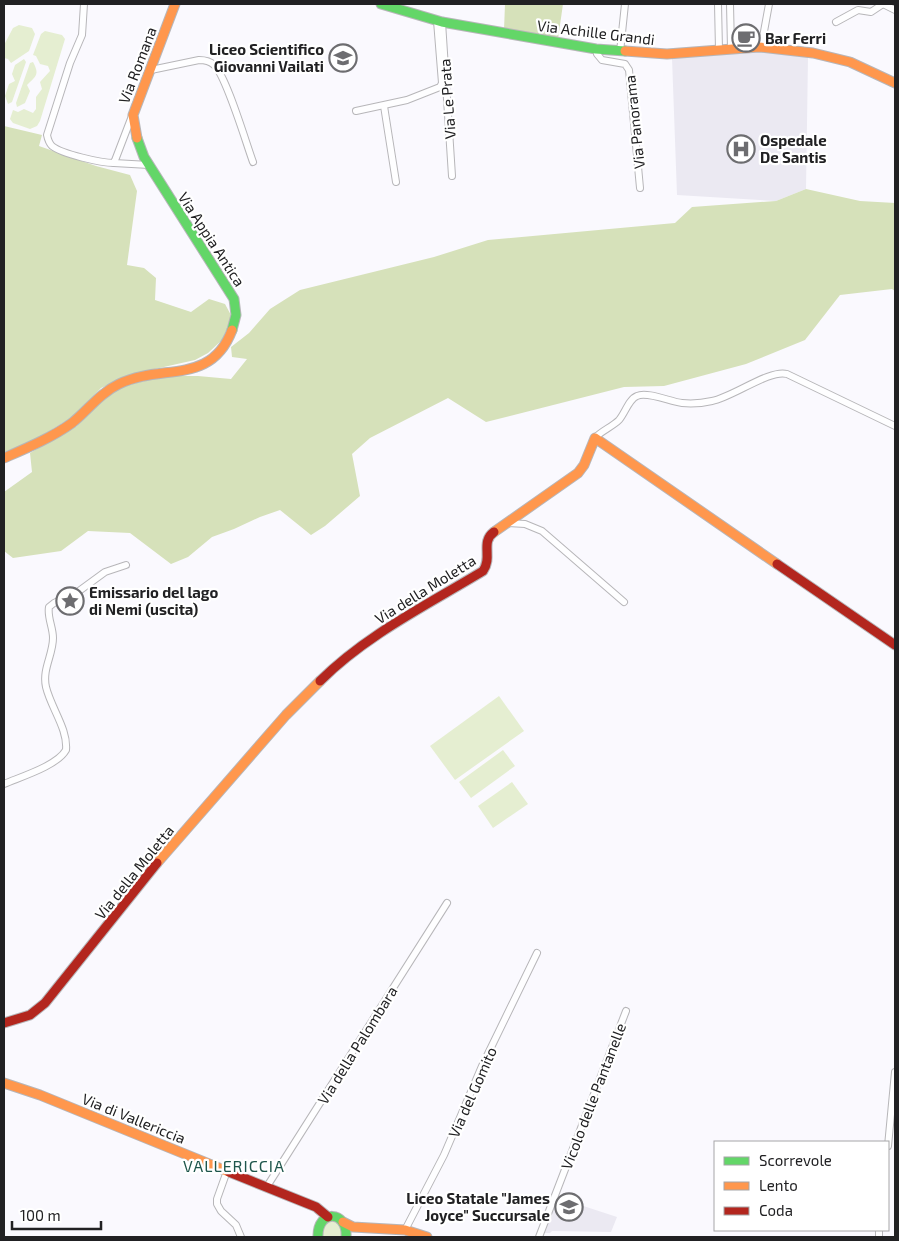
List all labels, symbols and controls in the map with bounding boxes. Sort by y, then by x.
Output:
street label: Via Achille Grandi [536,16,656,48]
cafe icon: Bar Ferri [731,23,761,53]
street label: Via Romana [114,24,160,106]
place label: Bar Ferri [765,29,826,47]
place label: Liceo Scientifico Giovanni Vailati [209,40,324,75]
school or university icon: Liceo Scientifico Giovanni Vailati [328,43,358,73]
street label: Via Le Prata [435,58,459,140]
street label: Via Panorama [620,74,648,170]
place label: Ospedale De Santis [760,131,827,166]
hospital icon: Ospedale De Santis [726,134,756,164]
street label: Via Appia Antica [175,188,249,290]
street label: Via della Moletta [371,551,479,627]
place label: Emissario del lago di Nemi (uscita) [89,583,218,618]
place icon: Emissario del lago di Nemi (uscita) [55,586,85,616]
street label: Via della Moletta [91,821,177,923]
street label: Via della Palombara [313,983,401,1107]
street label: Vicolo delle Pantanelle [557,1020,629,1172]
street label: Via del Gomito [444,1044,500,1140]
street label: Via di Vallericcia [80,1089,188,1147]
legend [714,1141,889,1231]
text: Scorrevole [759,1151,832,1169]
district label: VALLERICCIA [183,1156,285,1175]
text: Lento [759,1176,798,1194]
place label: Liceo Statale "James Joyce" Succursale [406,1189,550,1225]
school or university icon: Liceo Statale "James Joyce" Succursale [554,1192,584,1222]
scale bar [12,1198,101,1230]
text: Coda [759,1201,793,1219]
text: 100 m [20,1206,61,1224]

